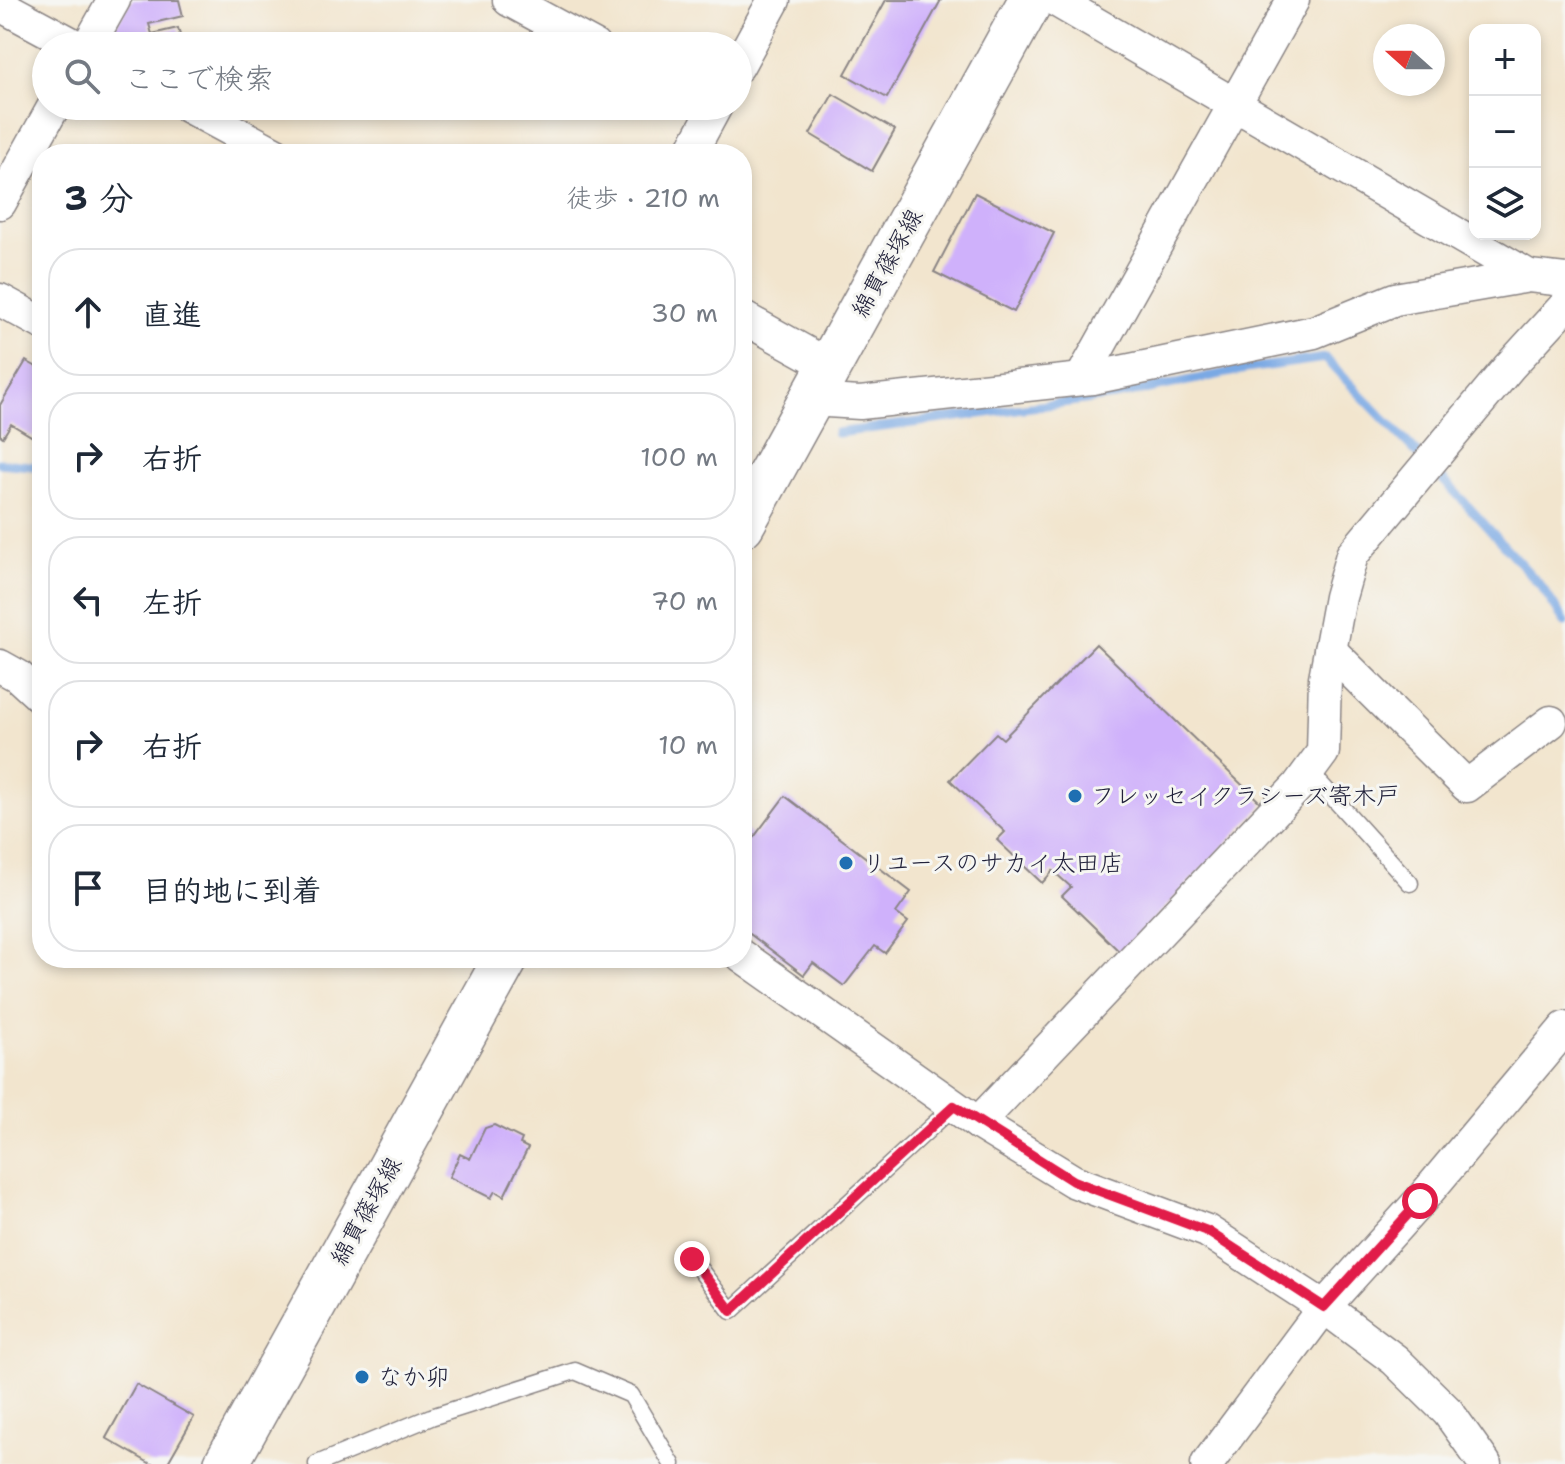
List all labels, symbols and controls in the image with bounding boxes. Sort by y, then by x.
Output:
north arrow [1373,24,1445,96]
map controls [1469,24,1541,240]
button: + [1469,24,1541,96]
search box [32,32,752,120]
icon: search [60,54,104,98]
text: ここで検索 [124,58,274,99]
button: − [1469,96,1541,168]
button: layers [1469,168,1541,240]
text: 3 分 [64,175,134,221]
text: 徒歩 · 210 m [566,180,720,215]
street label: 綿貫篠塚線 [844,203,930,323]
icon: ahead [66,290,110,334]
text: 直進 [142,294,202,335]
text: 30 m [651,295,718,330]
icon: right [66,434,110,478]
text: 右折 [142,438,202,479]
text: 100 m [640,439,718,474]
icon: left [66,578,110,622]
text: 左折 [142,582,202,623]
text: 70 m [651,583,718,618]
icon: right [66,722,110,766]
text: 右折 [142,726,202,767]
text: 10 m [658,727,718,762]
place label: フレッセイクラシーズ寄木戸 [1091,780,1400,812]
marker: フレッセイクラシーズ寄木戸 [1066,787,1084,805]
place label: リユースのサカイ太田店 [862,847,1124,879]
marker: リユースのサカイ太田店 [837,854,855,872]
icon: arrive [66,866,110,910]
text: 目的地に到着 [142,870,322,911]
street label: 綿貫篠塚線 [323,1151,409,1271]
route start [1402,1183,1438,1219]
route end [674,1241,710,1277]
place label: なか卯 [378,1361,450,1393]
marker: なか卯 [353,1368,371,1386]

